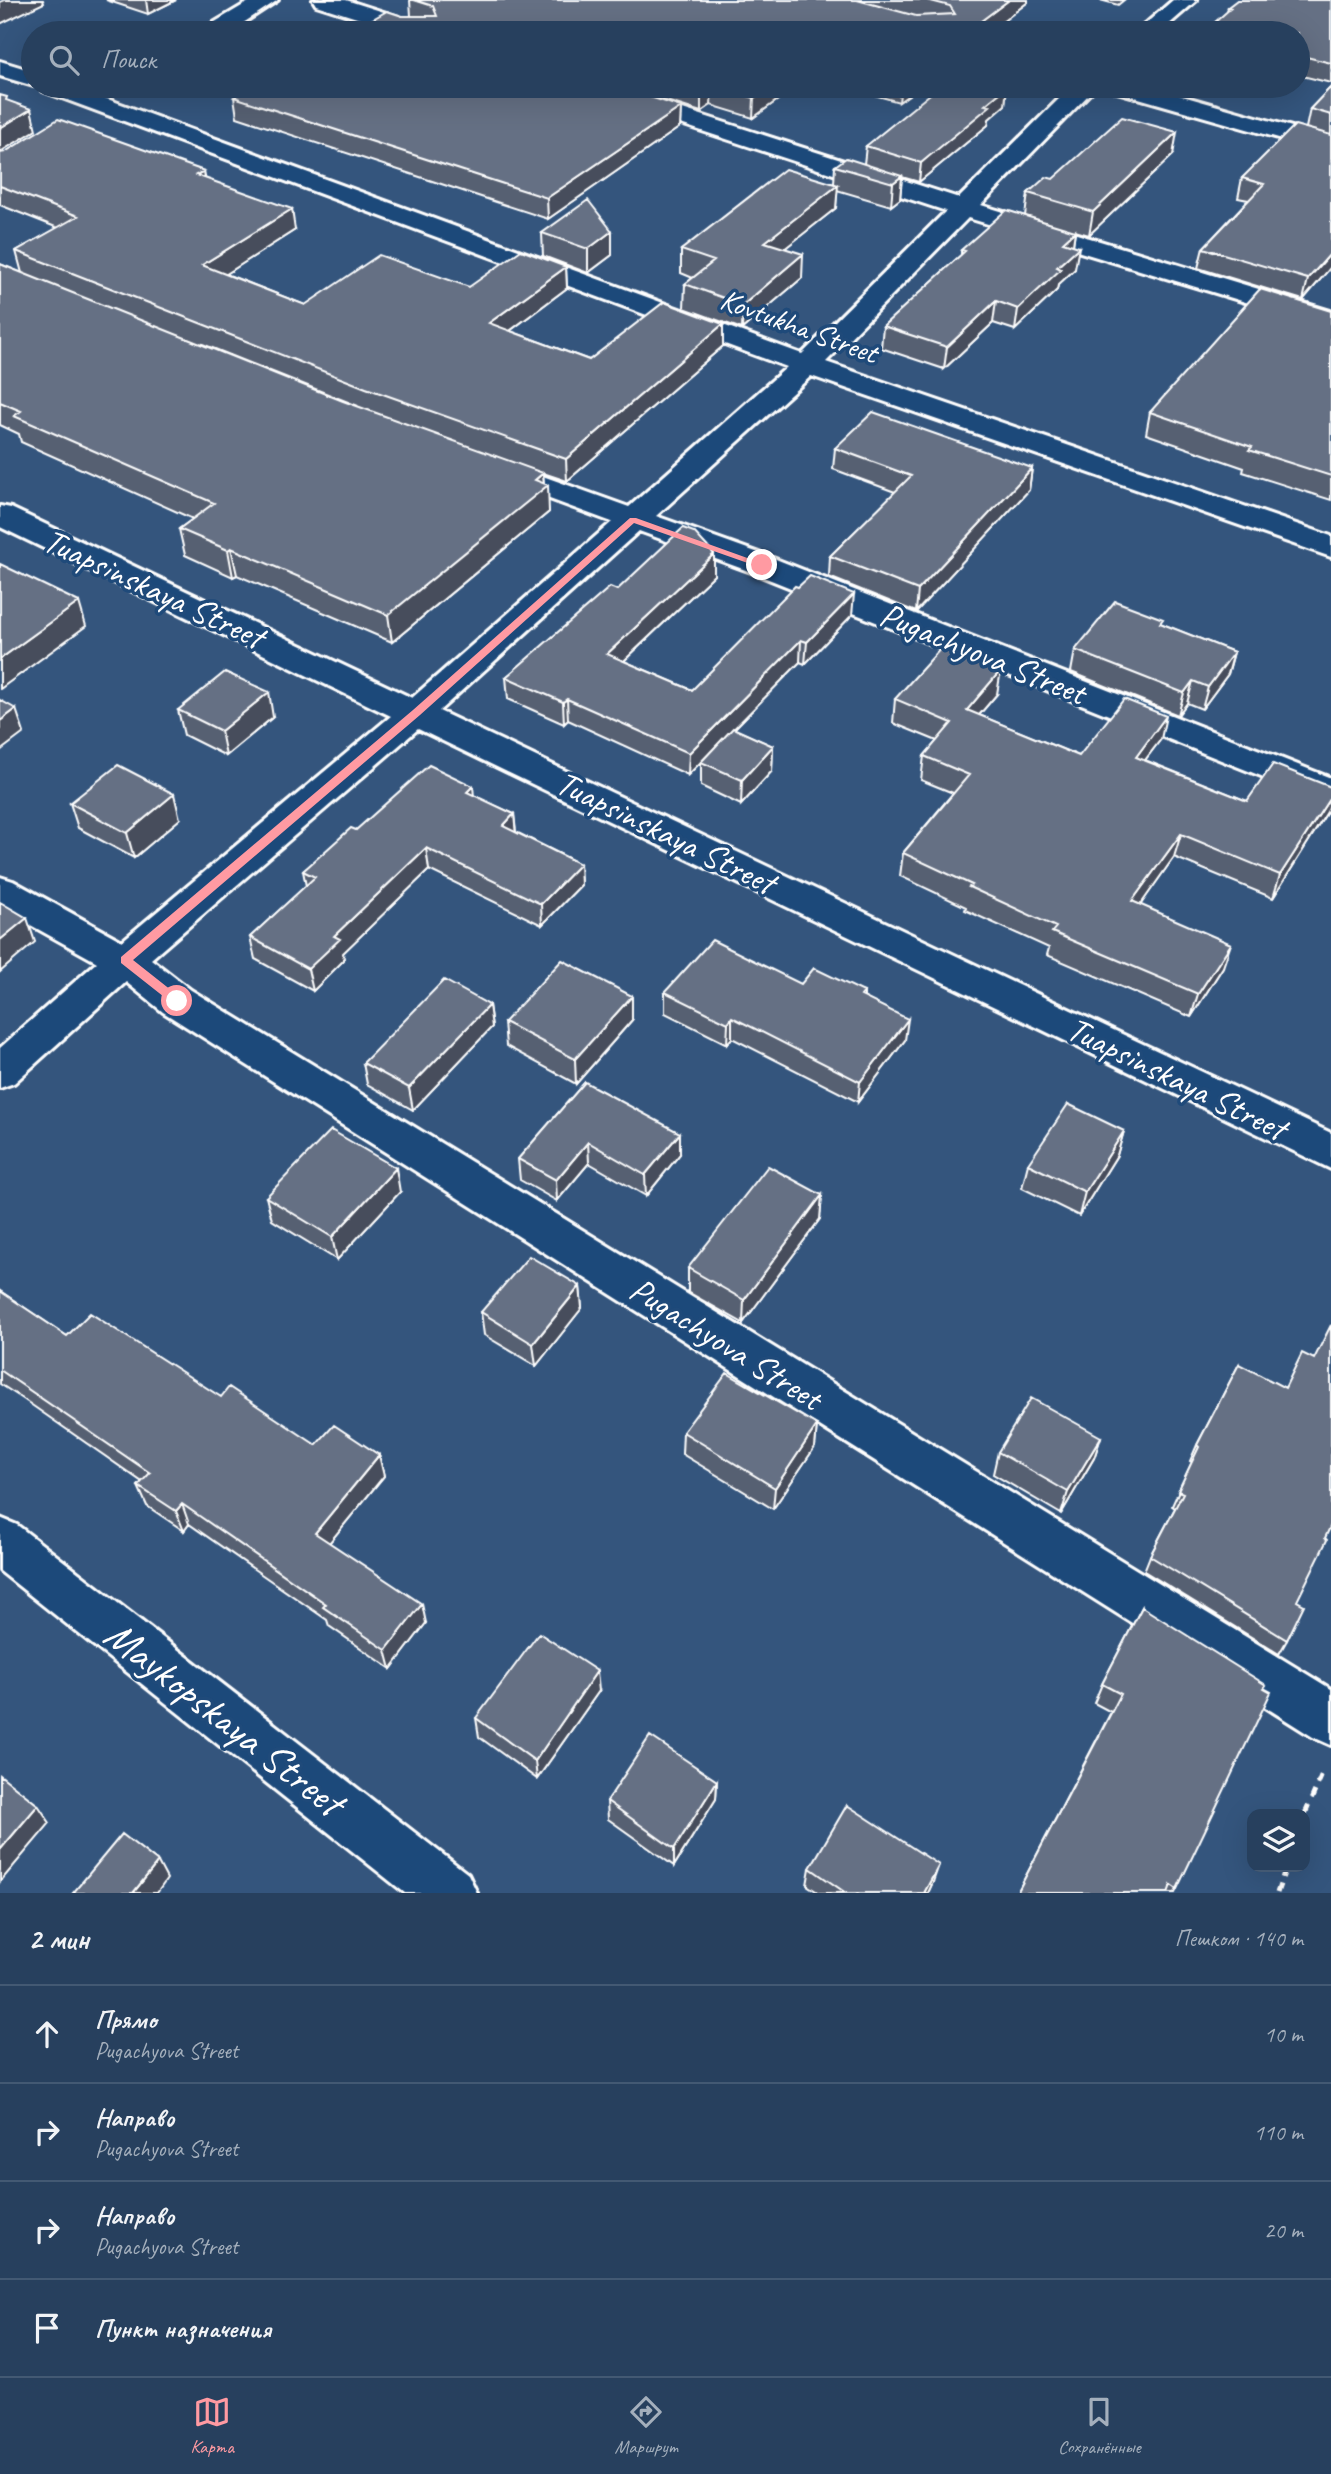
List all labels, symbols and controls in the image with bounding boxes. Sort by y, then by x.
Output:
search box [21,21,1310,98]
icon: search [45,41,83,79]
text: Поиск [101,43,156,76]
street label: Kovtukha Street [715,280,886,373]
street label: Tuapsinskaya Street [36,518,275,661]
route end [746,549,777,580]
street label: Pugachyova Street [873,592,1095,716]
street label: Tuapsinskaya Street [549,760,787,907]
route start [161,985,192,1016]
street label: Tuapsinskaya Street [1060,1006,1298,1153]
street label: Pugachyova Street [621,1267,833,1422]
street label: Maykopskaya Street [94,1608,358,1831]
map controls [1247,1809,1310,1872]
button: layers [1247,1809,1310,1872]
text: 2 мин [28,1920,89,1958]
text: Пешком · 140 m [1175,1924,1303,1953]
text: Прямо [95,2003,157,2036]
icon: ahead [28,2015,66,2053]
text: 10 m [1264,2020,1303,2049]
text: Pugachyova Street [95,2036,238,2065]
text: Направо [95,2101,174,2134]
icon: right [28,2113,66,2151]
text: 110 m [1254,2118,1303,2147]
text: Pugachyova Street [95,2134,238,2163]
text: Направо [95,2199,174,2232]
icon: right [28,2211,66,2249]
text: 20 m [1264,2216,1303,2245]
text: Pugachyova Street [95,2232,238,2261]
icon: arrive [28,2309,66,2347]
text: Пункт назначения [95,2312,271,2345]
tab: Карта [190,2393,234,2459]
tab: Маршрут [615,2393,677,2459]
tab: Сохранённые [1058,2393,1141,2459]

